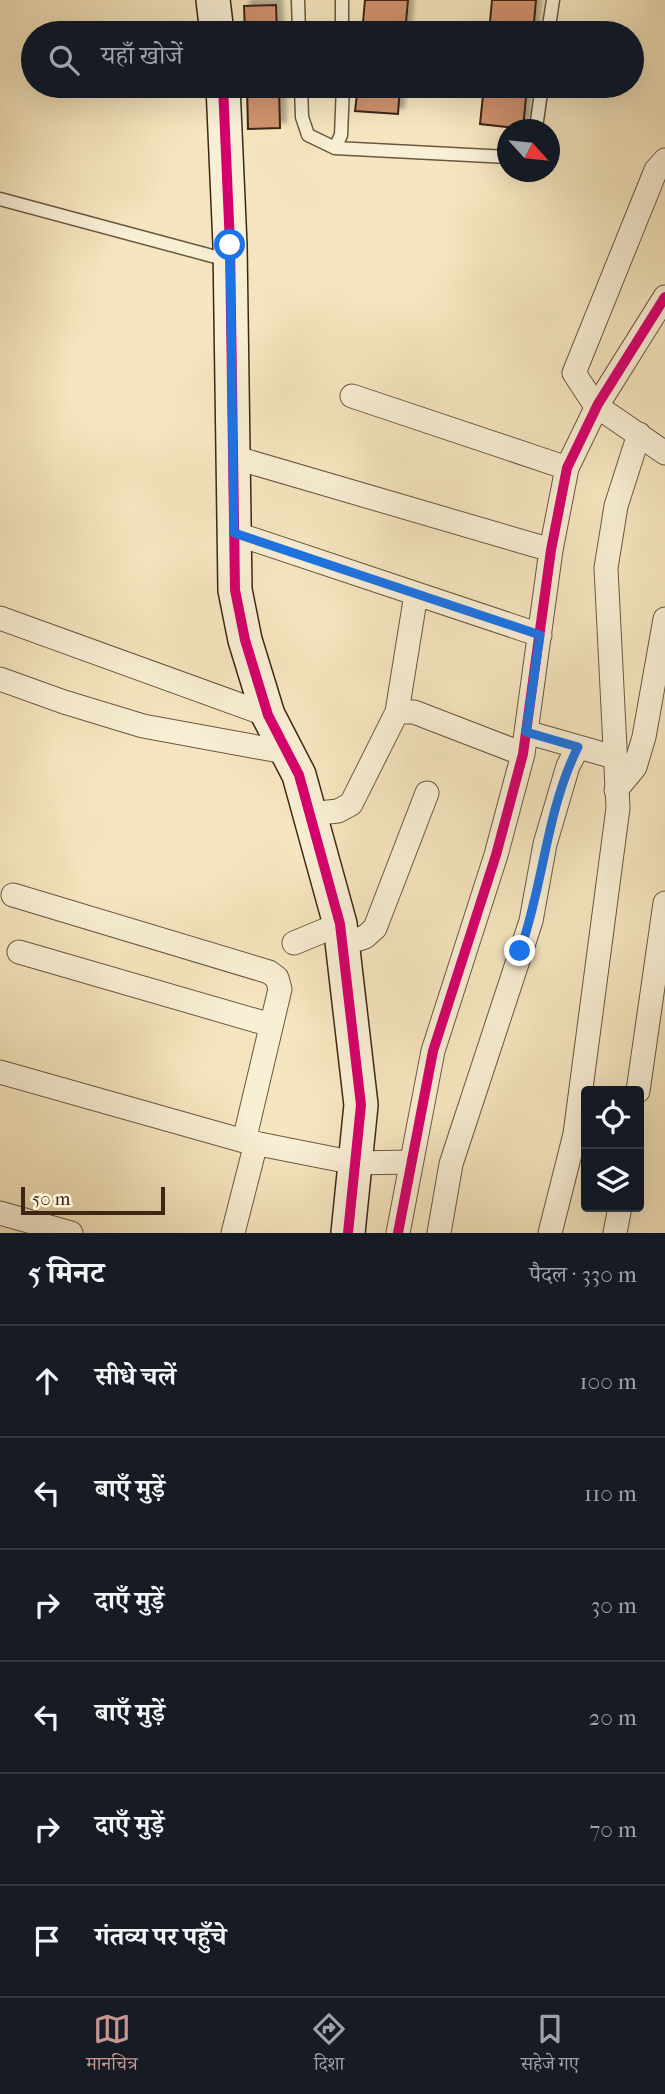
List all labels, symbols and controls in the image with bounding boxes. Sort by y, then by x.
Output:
search box [21,21,644,98]
text: यहाँ खोजें [101,40,183,71]
icon: search [45,41,83,79]
north arrow [497,119,560,182]
route start [214,229,245,260]
route end [504,935,535,966]
map controls [581,1086,644,1212]
button: locate [581,1086,644,1149]
button: layers [581,1149,644,1212]
scale bar [21,1184,164,1216]
text: 50 m [32,1188,71,1210]
text: 5 मिनट [28,1256,104,1291]
text: पैदल · 330 m [529,1261,637,1288]
text: सीधे चलें [95,1361,176,1392]
icon: ahead [28,1362,66,1400]
text: 100 m [579,1368,637,1395]
text: बाएँ मुड़ें [95,1473,165,1504]
icon: left [28,1474,66,1512]
text: 110 m [584,1480,637,1507]
text: दाएँ मुड़ें [95,1585,164,1616]
icon: right [28,1586,66,1624]
text: 30 m [591,1592,637,1619]
text: बाएँ मुड़ें [95,1697,165,1728]
icon: left [28,1698,66,1736]
text: 20 m [588,1704,637,1731]
text: दाएँ मुड़ें [95,1809,164,1840]
icon: right [28,1810,66,1848]
text: 70 m [589,1816,637,1843]
text: गंतव्य पर पहुँचे [95,1921,226,1952]
icon: arrive [28,1922,66,1960]
tab: मानचित्र [86,2010,138,2082]
tab: दिशा [310,2010,348,2082]
tab: सहेजे गए [521,2010,579,2082]

